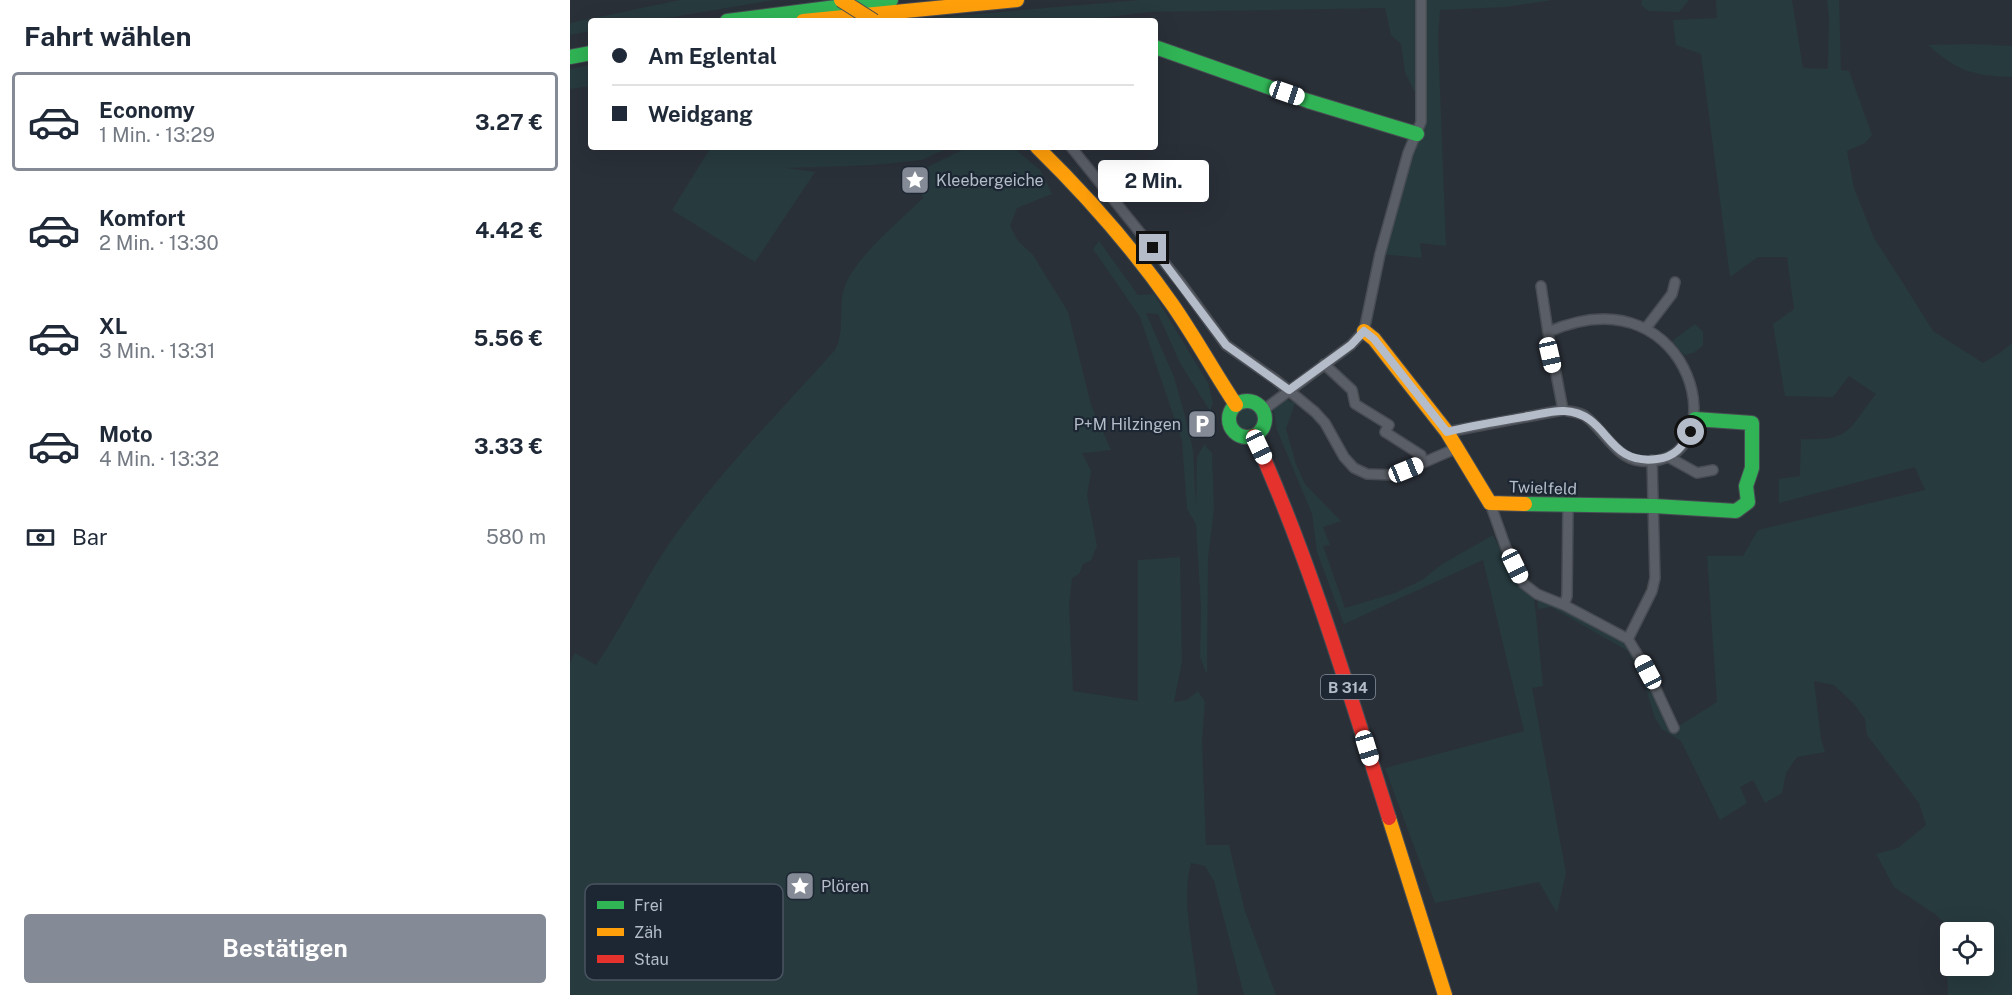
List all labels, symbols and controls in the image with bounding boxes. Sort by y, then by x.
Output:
text: Fahrt wählen [24,20,192,52]
text: Am Eglental [648,43,777,69]
car [1267,79,1307,107]
icon: car [27,95,81,149]
text: Economy [99,97,195,123]
text: Weidgang [648,101,753,127]
text: 3.27 € [475,109,543,135]
text: 1 Min. · 13:29 [99,123,215,147]
callout: 2 Min. [1098,161,1208,203]
place icon: Kleebergeiche [899,164,931,196]
text: 2 Min. [1124,169,1183,193]
place label: Kleebergeiche [936,171,1044,190]
icon: car [27,203,81,257]
text: Komfort [99,205,186,231]
text: 4.42 € [475,217,543,243]
text: 2 Min. · 13:30 [99,231,219,255]
route end [1139,234,1166,261]
icon: car [27,311,81,365]
text: XL [99,313,127,339]
text: 5.56 € [474,325,543,351]
car [1537,335,1563,375]
text: 3 Min. · 13:31 [99,339,215,363]
parking icon: P+M Hilzingen [1186,408,1218,440]
place label: P+M Hilzingen [1074,415,1181,434]
route start [1677,418,1704,445]
icon: car [27,419,81,473]
text: Moto [99,421,153,447]
car [1243,427,1275,467]
text: 3.33 € [474,433,543,459]
text: 4 Min. · 13:32 [99,447,219,471]
car [1386,455,1426,485]
street label: Twielfeld [1509,477,1577,499]
icon: cash [24,521,57,554]
text: Bar [72,524,108,550]
text: 580 m [486,525,546,549]
car [1499,546,1531,586]
car [1632,652,1664,692]
road number: B 314 [1321,675,1375,699]
car [1353,728,1381,768]
place icon: Plören [784,870,816,902]
place label: Plören [821,877,869,896]
legend [585,884,783,980]
text: Frei [634,896,663,915]
button: Bestätigen [24,914,546,983]
map controls [1940,922,1994,976]
button: locate [1940,922,1994,976]
text: Zäh [634,923,662,942]
text: Stau [634,950,669,969]

